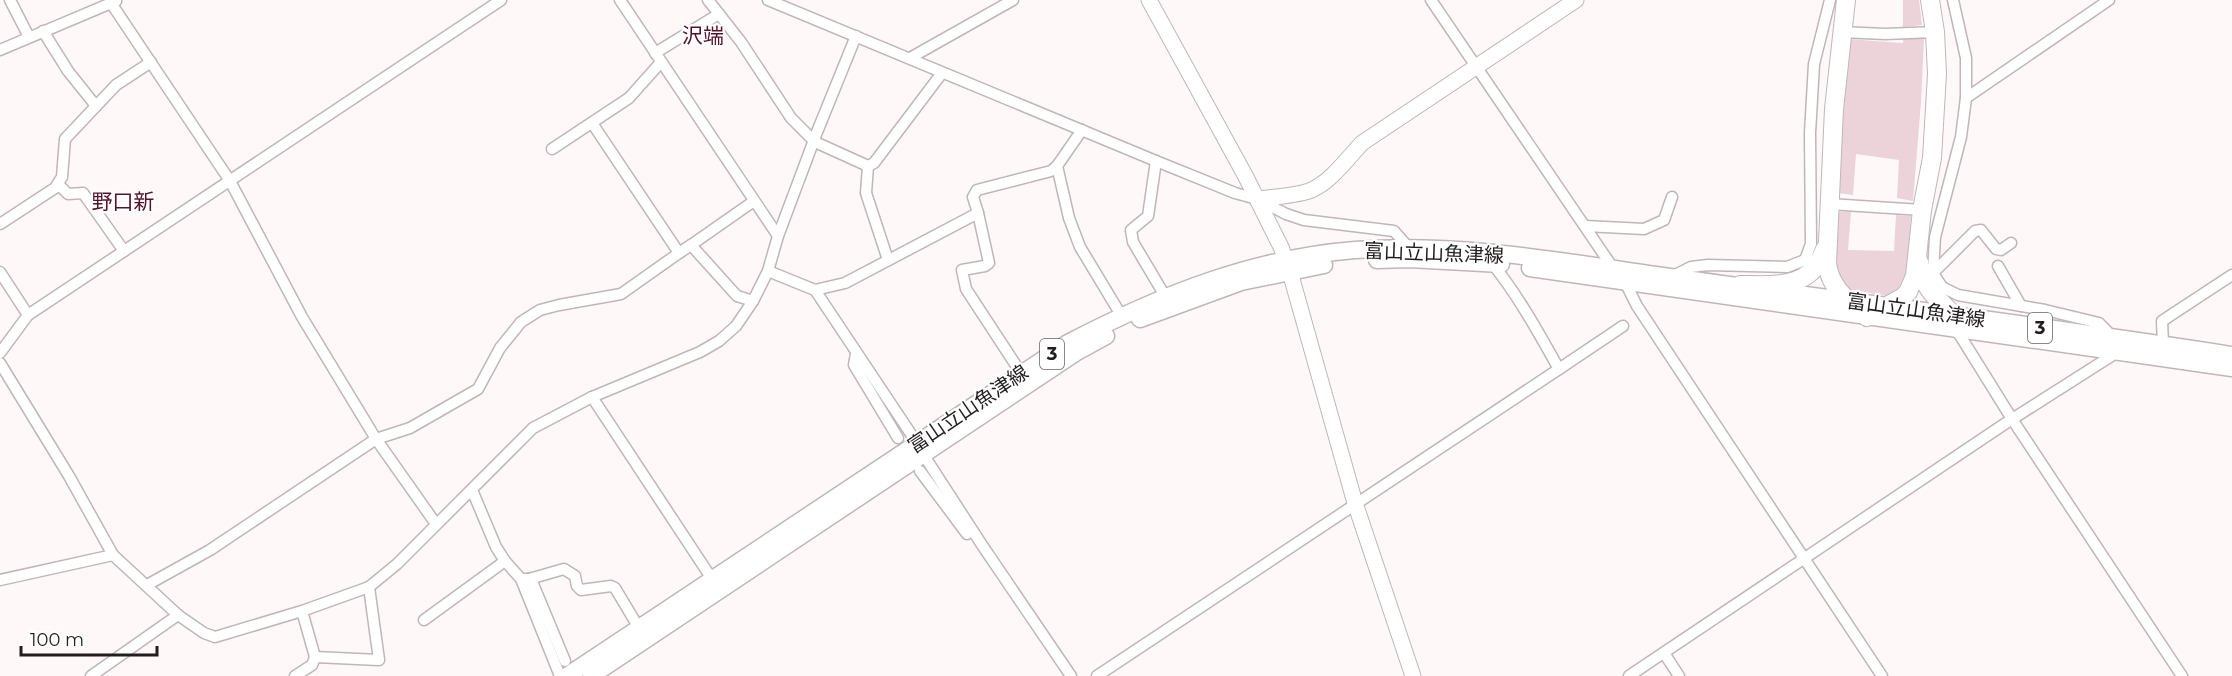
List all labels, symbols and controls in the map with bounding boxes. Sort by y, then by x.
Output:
district label: 沢端 [682,23,724,48]
district label: 野口新 [92,189,155,214]
street label: 富山立山魚津線 [1364,239,1504,267]
street label: 富山立山魚津線 [1845,288,1987,332]
road number: 3 [2028,313,2052,343]
road number: 3 [1040,339,1064,369]
street label: 富山立山魚津線 [903,360,1033,458]
scale bar [21,619,158,657]
text: 100 m [30,629,84,651]

